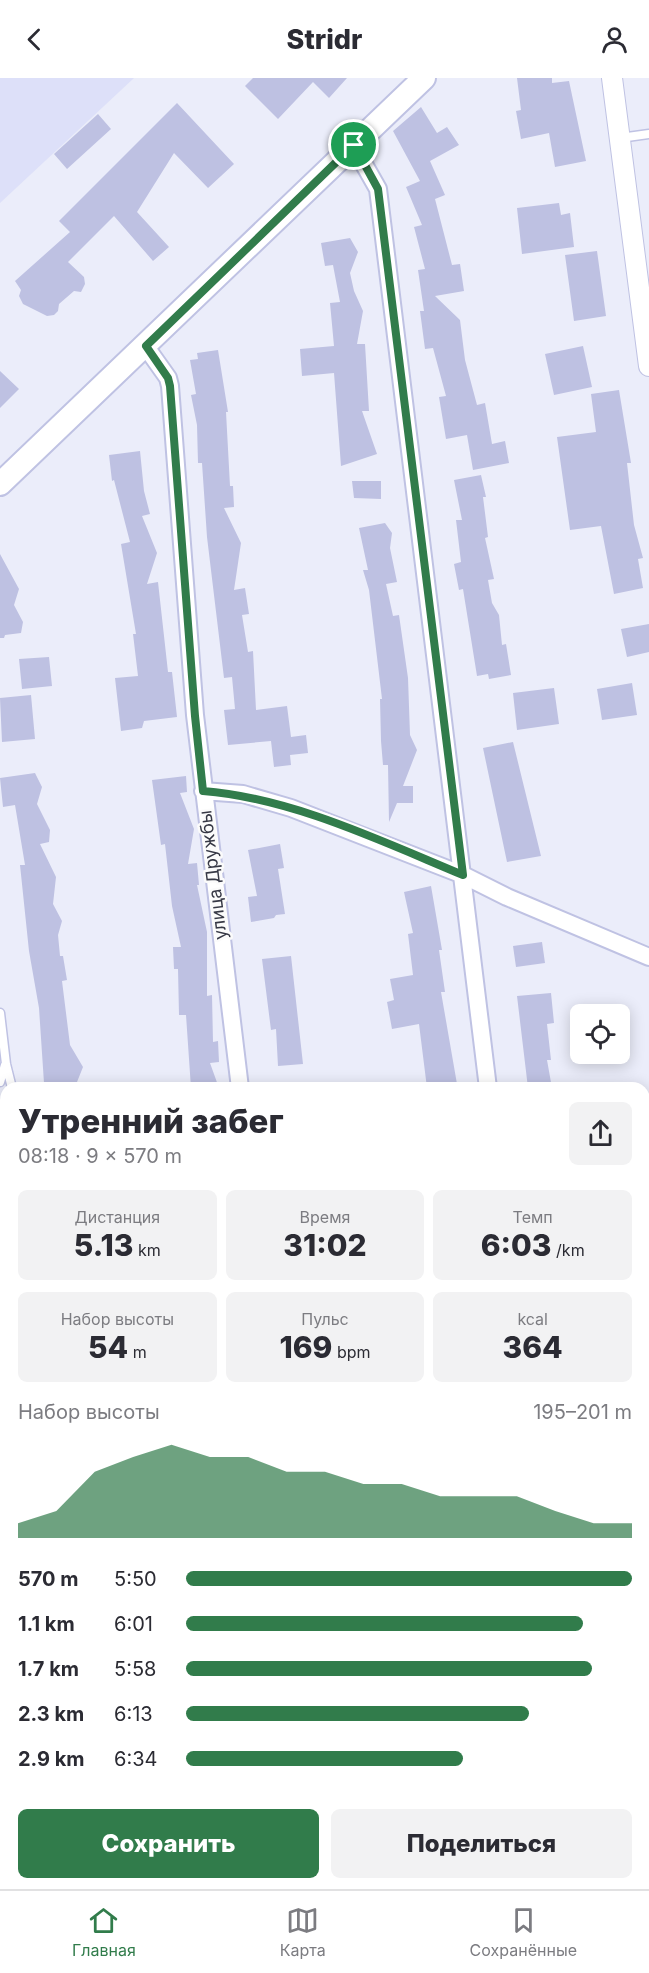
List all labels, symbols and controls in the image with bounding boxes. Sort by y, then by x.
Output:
icon: back [18,23,51,56]
text: Stridr [287,23,362,56]
icon: person [598,23,631,56]
pin [328,119,379,170]
icon: arrive [337,128,370,161]
street label: улица Дружбы [194,809,231,941]
map controls [570,1004,630,1064]
button: locate [570,1004,630,1064]
text: Утренний забег [18,1101,284,1141]
button: share [569,1102,632,1165]
text: 08:18 · 9 × 570 m [18,1144,182,1168]
text: Дистанция [75,1207,160,1227]
text: Время [300,1207,350,1227]
text: Темп [513,1207,553,1227]
text: 5.13 [74,1227,134,1263]
text: 31:02 [283,1227,367,1263]
text: 6:03 [481,1227,552,1263]
text: km [134,1240,161,1260]
text: /km [552,1240,585,1260]
text: Набор высоты [61,1309,174,1329]
text: Пульс [301,1309,349,1329]
text: kcal [517,1309,548,1329]
text: 54 [88,1329,128,1365]
text: 169 [279,1329,332,1365]
text: 364 [503,1329,563,1365]
text: m [128,1342,147,1362]
text: bpm [332,1342,371,1362]
text: Набор высоты [18,1400,160,1424]
text: 195–201 m [533,1400,632,1424]
text: 570 m [18,1567,79,1591]
text: 5:50 [114,1567,157,1591]
text: 1.1 km [18,1612,75,1636]
text: 6:01 [114,1612,153,1636]
text: 1.7 km [18,1657,79,1681]
text: 5:58 [114,1657,156,1681]
text: 2.3 km [18,1702,84,1726]
text: 6:13 [114,1702,153,1726]
text: 2.9 km [18,1747,85,1771]
text: 6:34 [114,1747,157,1771]
button: Сохранить [18,1809,319,1878]
button: Поделиться [331,1809,632,1878]
tab: Главная [72,1904,136,1960]
tab: Карта [280,1904,326,1960]
tab: Сохранённые [470,1904,577,1960]

